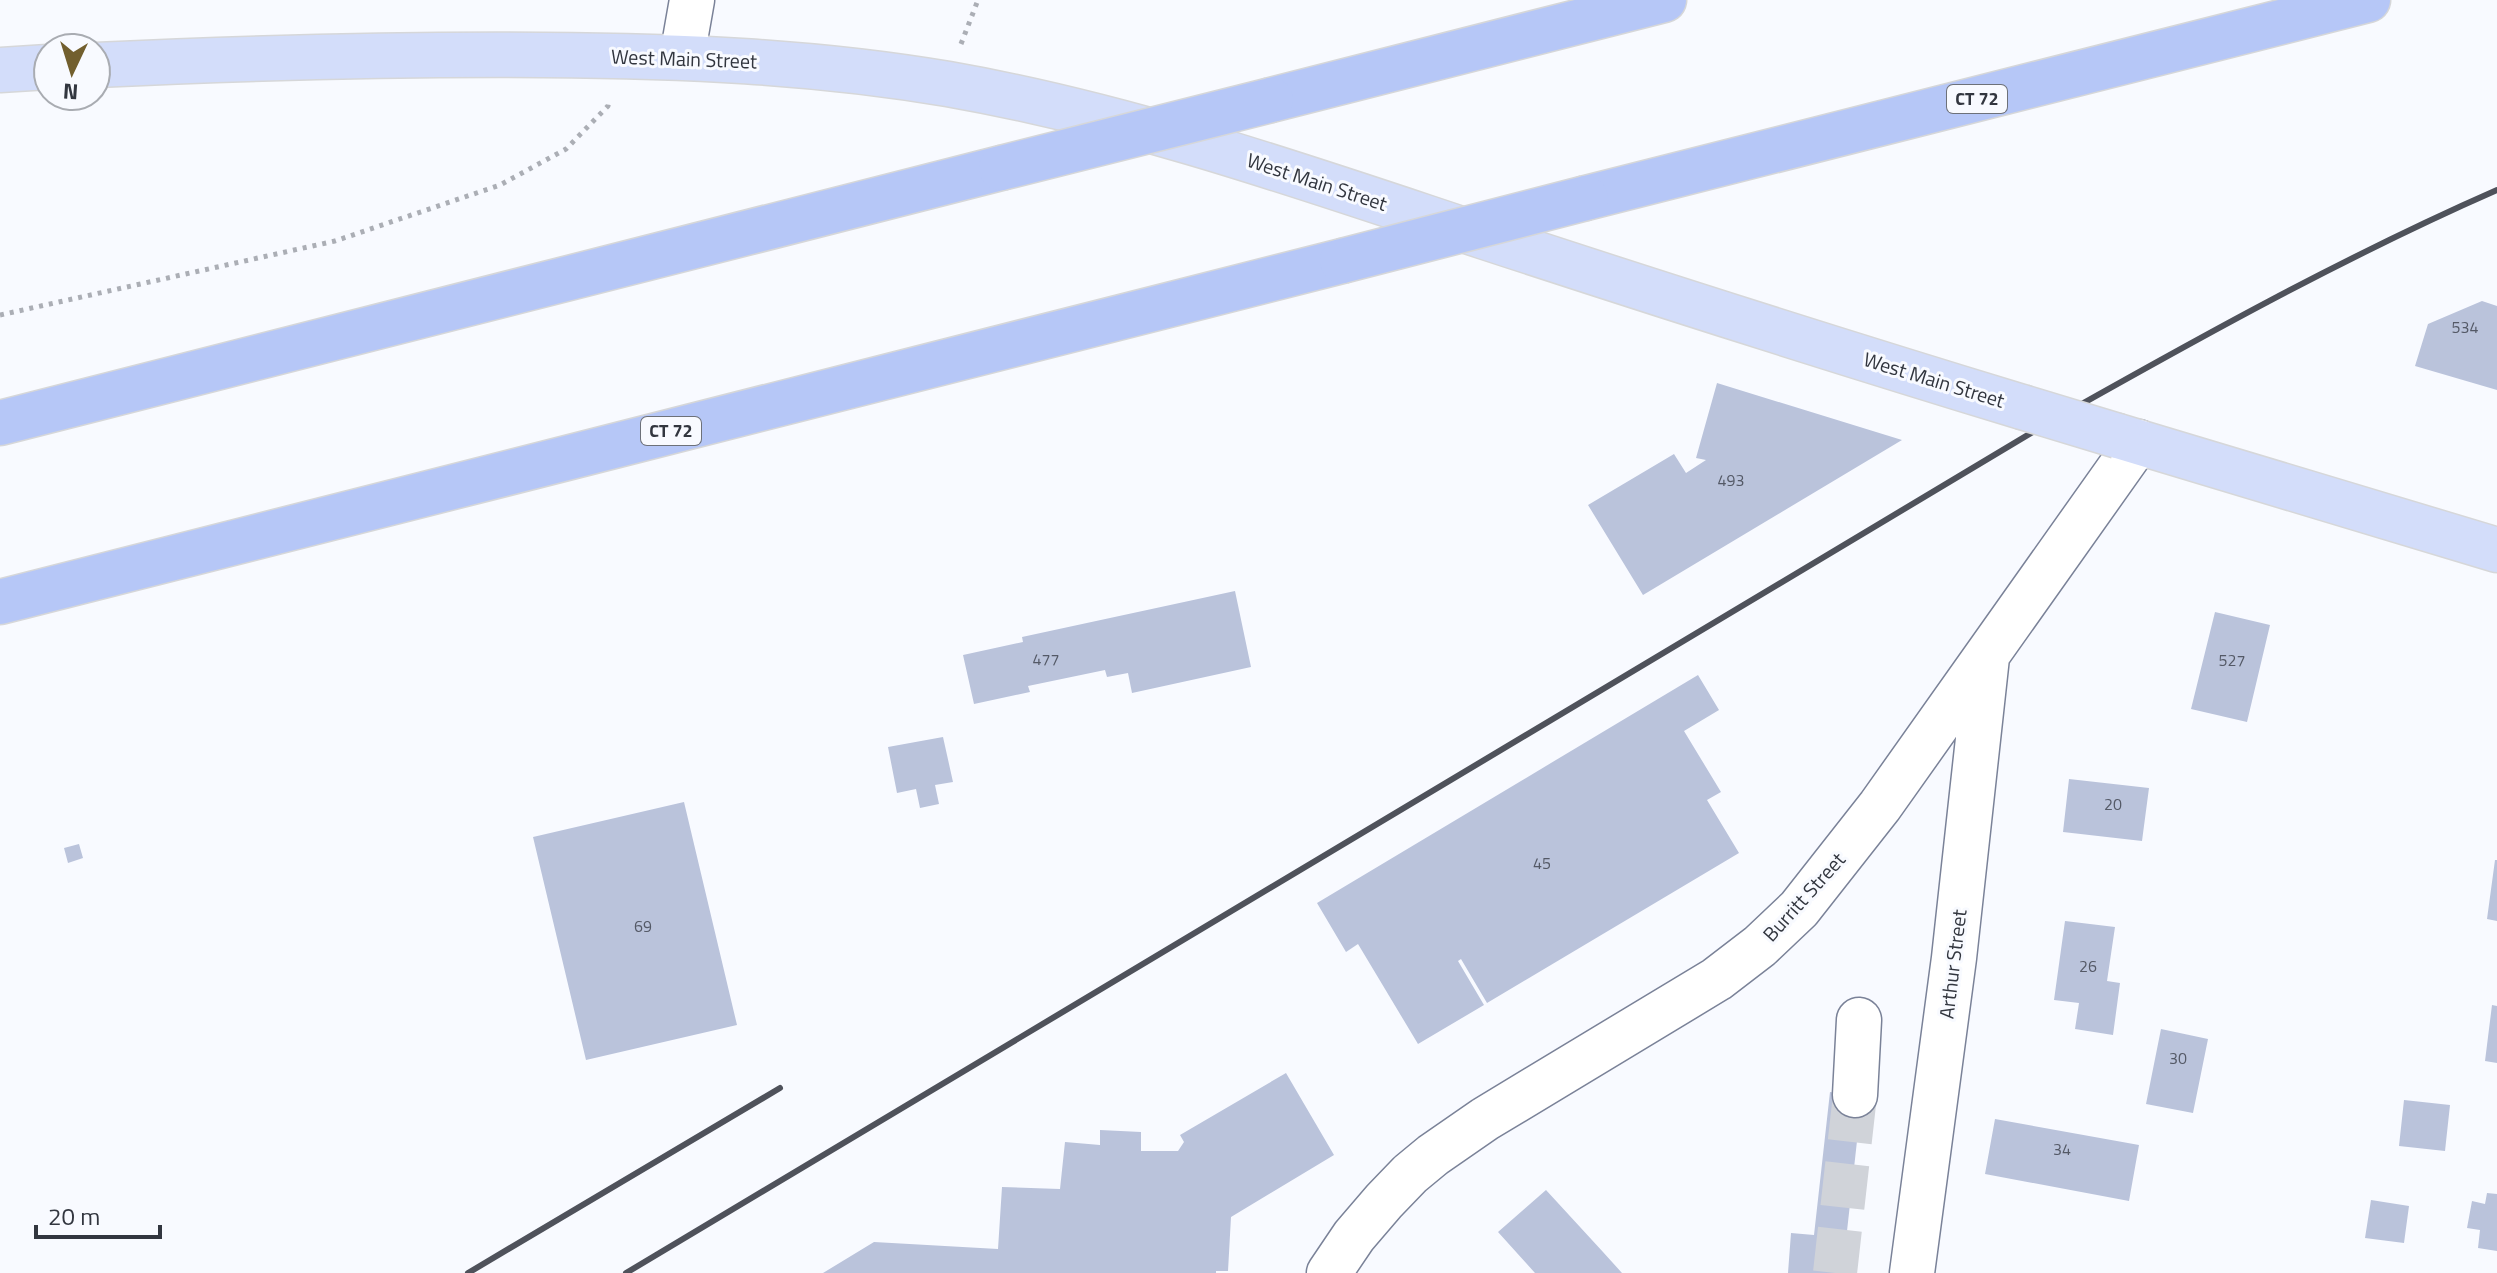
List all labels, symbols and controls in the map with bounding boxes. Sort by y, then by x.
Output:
north arrow [32,32,112,112]
street label: West Main Street [610,40,758,77]
text: N [62,74,79,109]
road number: CT 72 [1947,85,2007,113]
street label: West Main Street [1243,144,1391,219]
house number: 534 [2452,315,2478,339]
street label: West Main Street [1860,343,2009,416]
road number: CT 72 [641,417,701,445]
house number: 493 [1718,468,1744,492]
house number: 477 [1033,647,1059,671]
house number: 527 [2219,648,2245,672]
house number: 20 [2104,792,2122,816]
street label: Burritt Street [1755,845,1852,948]
house number: 45 [1533,851,1551,875]
street label: Arthur Street [1930,907,1975,1020]
house number: 69 [634,914,652,938]
house number: 26 [2079,954,2097,978]
house number: 30 [2169,1046,2187,1070]
house number: 34 [2053,1137,2071,1161]
scale bar [36,1189,160,1239]
text: 20 m [48,1198,100,1234]

